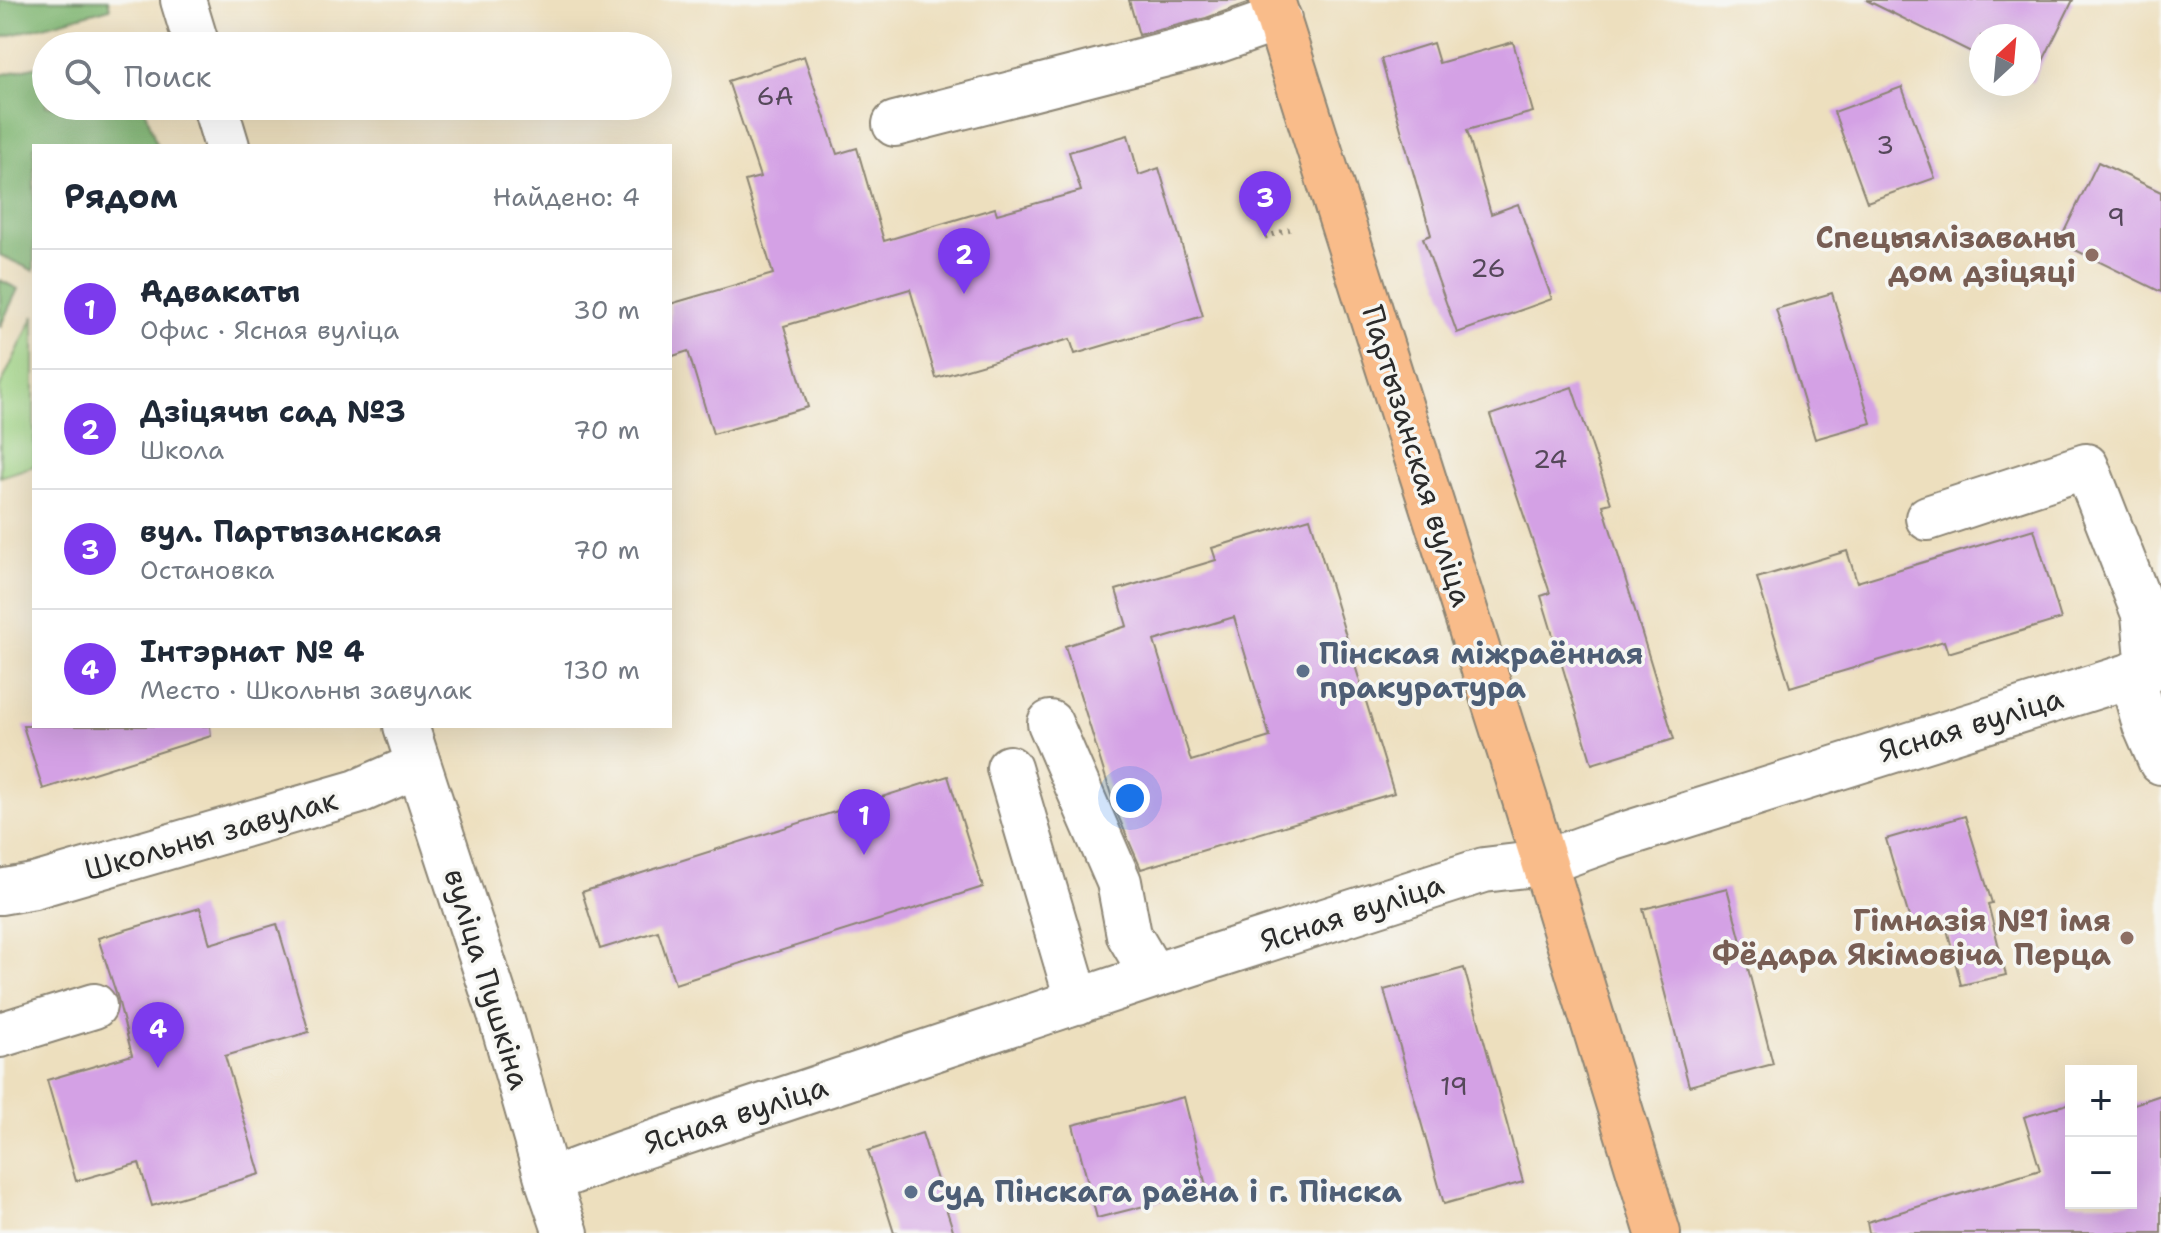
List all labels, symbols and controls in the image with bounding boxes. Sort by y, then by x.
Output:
north arrow [1969,24,2041,96]
search box [32,32,672,120]
icon: search [60,54,104,98]
text: Поиск [124,56,212,97]
house number: 6А [756,78,794,113]
house number: 3 [1876,127,1894,162]
pin: 3 [1239,171,1291,237]
text: Рядом [64,173,178,219]
text: Найдено: 4 [493,179,640,214]
house number: 9 [2107,199,2125,234]
place label: Спецыялізаваны дом дзіцяці [1816,217,2076,292]
pin: 2 [938,228,990,294]
marker: Спецыялізаваны дом дзіцяці [2083,246,2101,264]
house number: 26 [1470,250,1506,285]
text: Адвакаты [140,271,300,312]
text: 1 [84,292,96,327]
text: 30 m [573,292,640,327]
street label: Партызанская вуліца [1352,300,1483,612]
text: Офис · Ясная вуліца [140,312,399,347]
text: Дзіцячы сад №3 [140,391,406,432]
text: 2 [81,412,99,447]
text: 70 m [573,412,640,447]
text: Школа [140,432,224,467]
house number: 24 [1533,441,1567,476]
text: вул. Партызанская [140,511,442,552]
text: 3 [81,532,99,567]
text: 70 m [573,532,640,567]
text: Остановка [140,552,275,587]
text: Інтэрнат № 4 [140,631,364,672]
place label: Пінская міжраённая пракуратура [1319,633,1644,708]
text: 4 [81,652,99,687]
text: 130 m [563,652,640,687]
marker: Пінская міжраённая пракуратура [1294,662,1312,680]
text: Место · Школьны завулак [140,672,472,707]
street label: Ясная вуліца [1874,677,2068,772]
your location [1110,778,1150,818]
street label: Школьны завулак [80,779,342,890]
pin: 1 [838,789,890,855]
street label: Ясная вуліца [1255,863,1449,961]
street label: вуліца Пушкіна [434,864,541,1095]
place label: Гімназія №1 імя Фёдара Якімовіча Перца [1712,900,2111,975]
marker: Гімназія №1 імя Фёдара Якімовіча Перца [2118,929,2136,947]
pin: 4 [132,1002,184,1068]
street label: Ясная вуліца [639,1065,833,1163]
map controls [2065,1065,2137,1209]
button: + [2065,1065,2137,1137]
house number: 19 [1440,1068,1468,1103]
button: − [2065,1137,2137,1209]
place label: Суд Пінскага раёна і г. Пінска [927,1171,1403,1212]
marker: Суд Пінскага раёна і г. Пінска [902,1183,920,1201]

